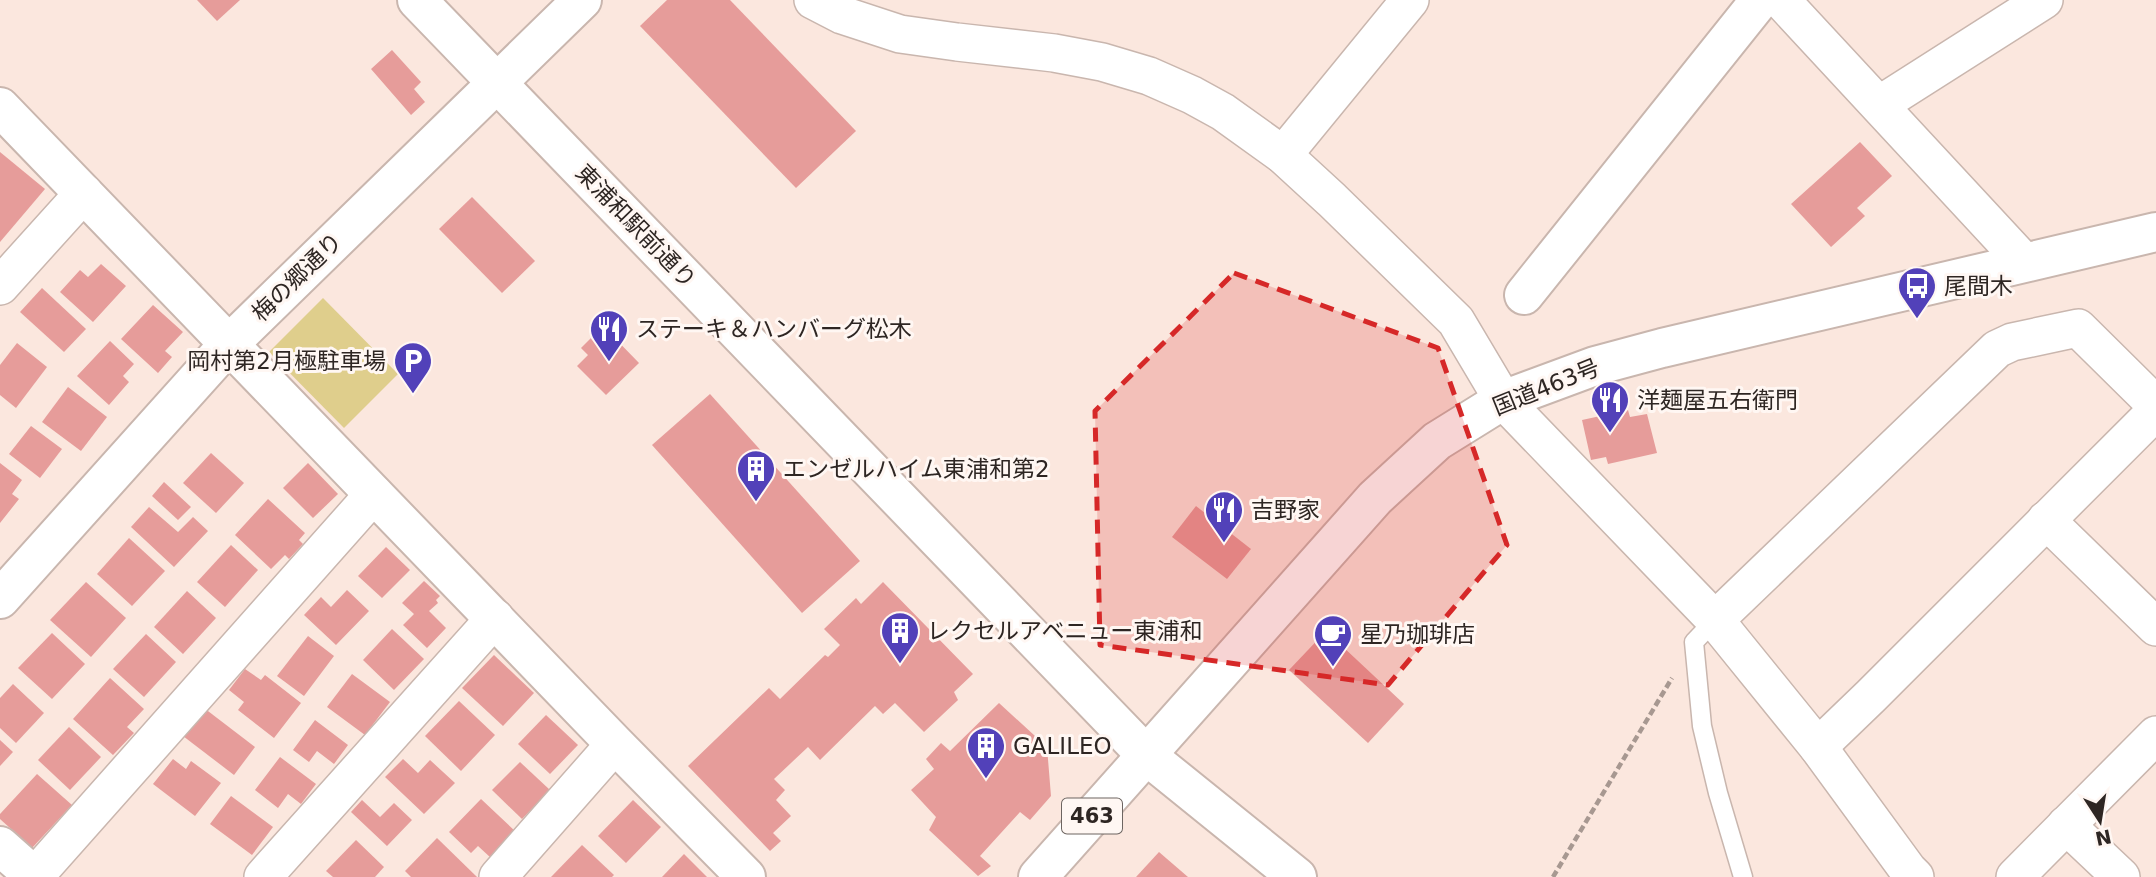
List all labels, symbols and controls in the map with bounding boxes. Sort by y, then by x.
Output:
street label: 東浦和駅前通り [571,159,701,293]
street label: 梅の郷通り [247,228,347,326]
bus stop icon: 尾間木 [1896,265,1938,320]
place label: 尾間木 [1944,273,2013,299]
restaurant icon: ステーキ＆ハンバーグ松木 [588,308,630,363]
place label: ステーキ＆ハンバーグ松木 [636,316,912,342]
parking icon: 岡村第2月極駐車場 [392,340,434,395]
place label: 岡村第2月極駐車場 [187,348,386,374]
street label: 国道463号 [1489,354,1603,420]
restaurant icon: 洋麺屋五右衛門 [1589,379,1631,434]
place label: 洋麺屋五右衛門 [1637,387,1798,413]
building icon: エンゼルハイム東浦和第2 [735,448,777,503]
place label: エンゼルハイム東浦和第2 [783,456,1050,482]
restaurant icon: 吉野家 [1203,489,1245,544]
place label: 吉野家 [1251,497,1320,523]
building icon: レクセルアベニュー東浦和 [879,610,921,665]
cafe icon: 星乃珈琲店 [1312,613,1354,668]
place label: レクセルアベニュー東浦和 [927,618,1203,644]
place label: 星乃珈琲店 [1360,621,1475,647]
building icon: GALILEO [965,725,1007,780]
place label: GALILEO [1013,733,1112,759]
north arrow [2065,786,2135,856]
road number: 463 [1062,798,1122,834]
text: N [2093,825,2114,850]

